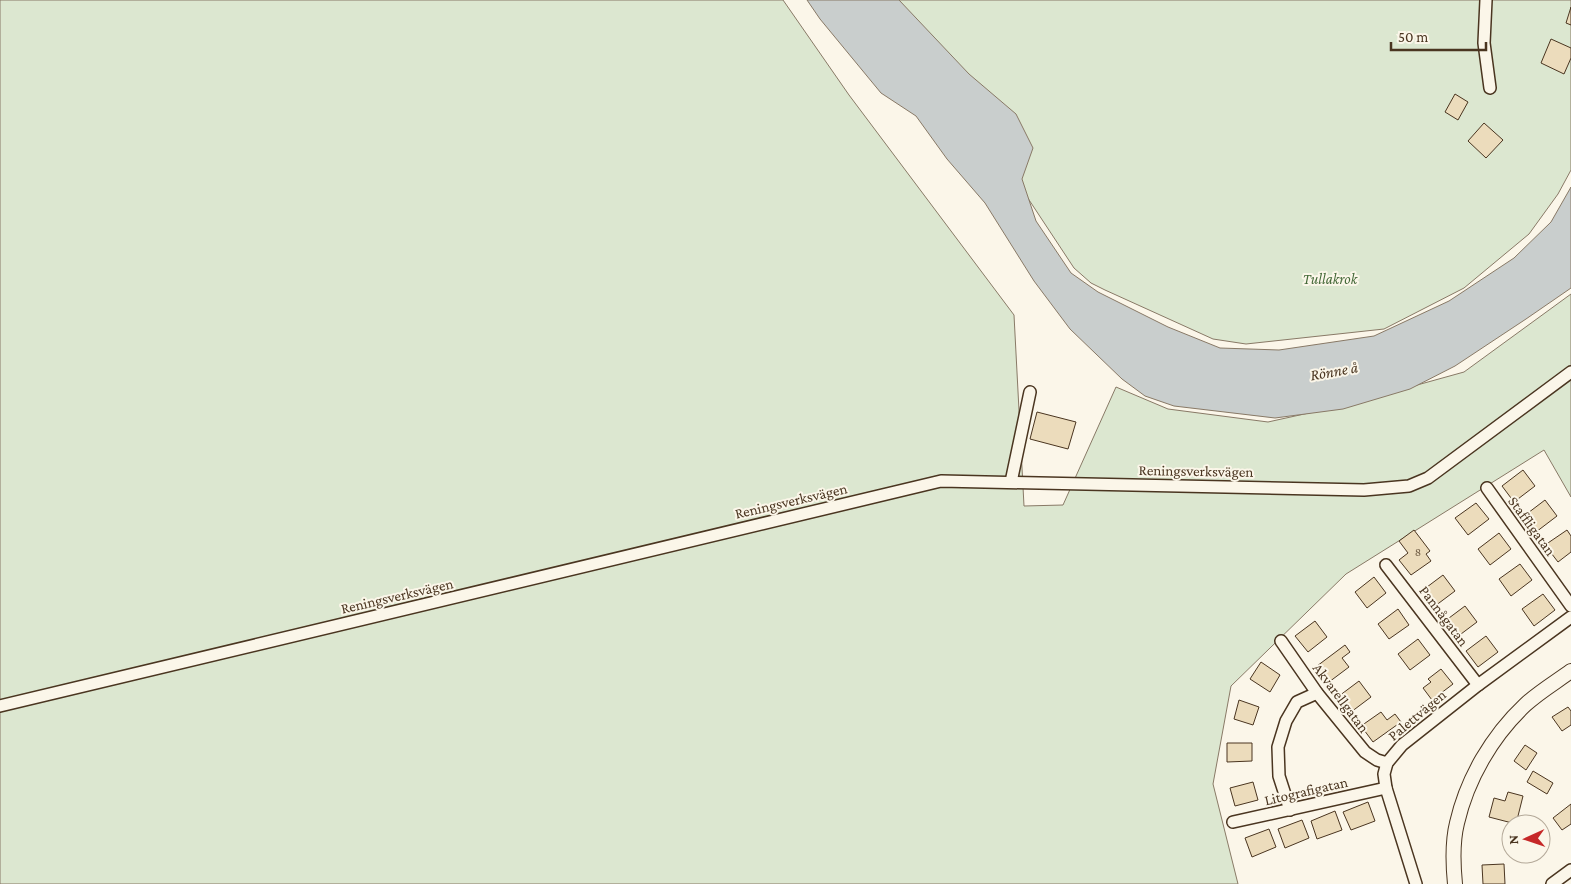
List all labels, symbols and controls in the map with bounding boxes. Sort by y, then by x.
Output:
scale bar [1391,20,1486,52]
text: 50 m [1398,29,1428,45]
park label: Tullakrok [1303,271,1359,287]
water label: Rönne å [1309,358,1360,384]
street label: Reningsverksvägen [1138,462,1254,481]
street label: Reningsverksvägen [733,480,849,523]
street label: Staffligatan [1504,493,1559,559]
house number: 8 [1415,545,1421,559]
street label: Reningsverksvägen [339,575,455,618]
street label: Pannågatan [1415,583,1472,650]
street label: Akvarellgatan [1309,660,1372,736]
street label: Palettvägen [1385,686,1450,744]
street label: Litografigatan [1263,774,1349,809]
north arrow [1501,814,1551,864]
text: N [1505,834,1521,845]

